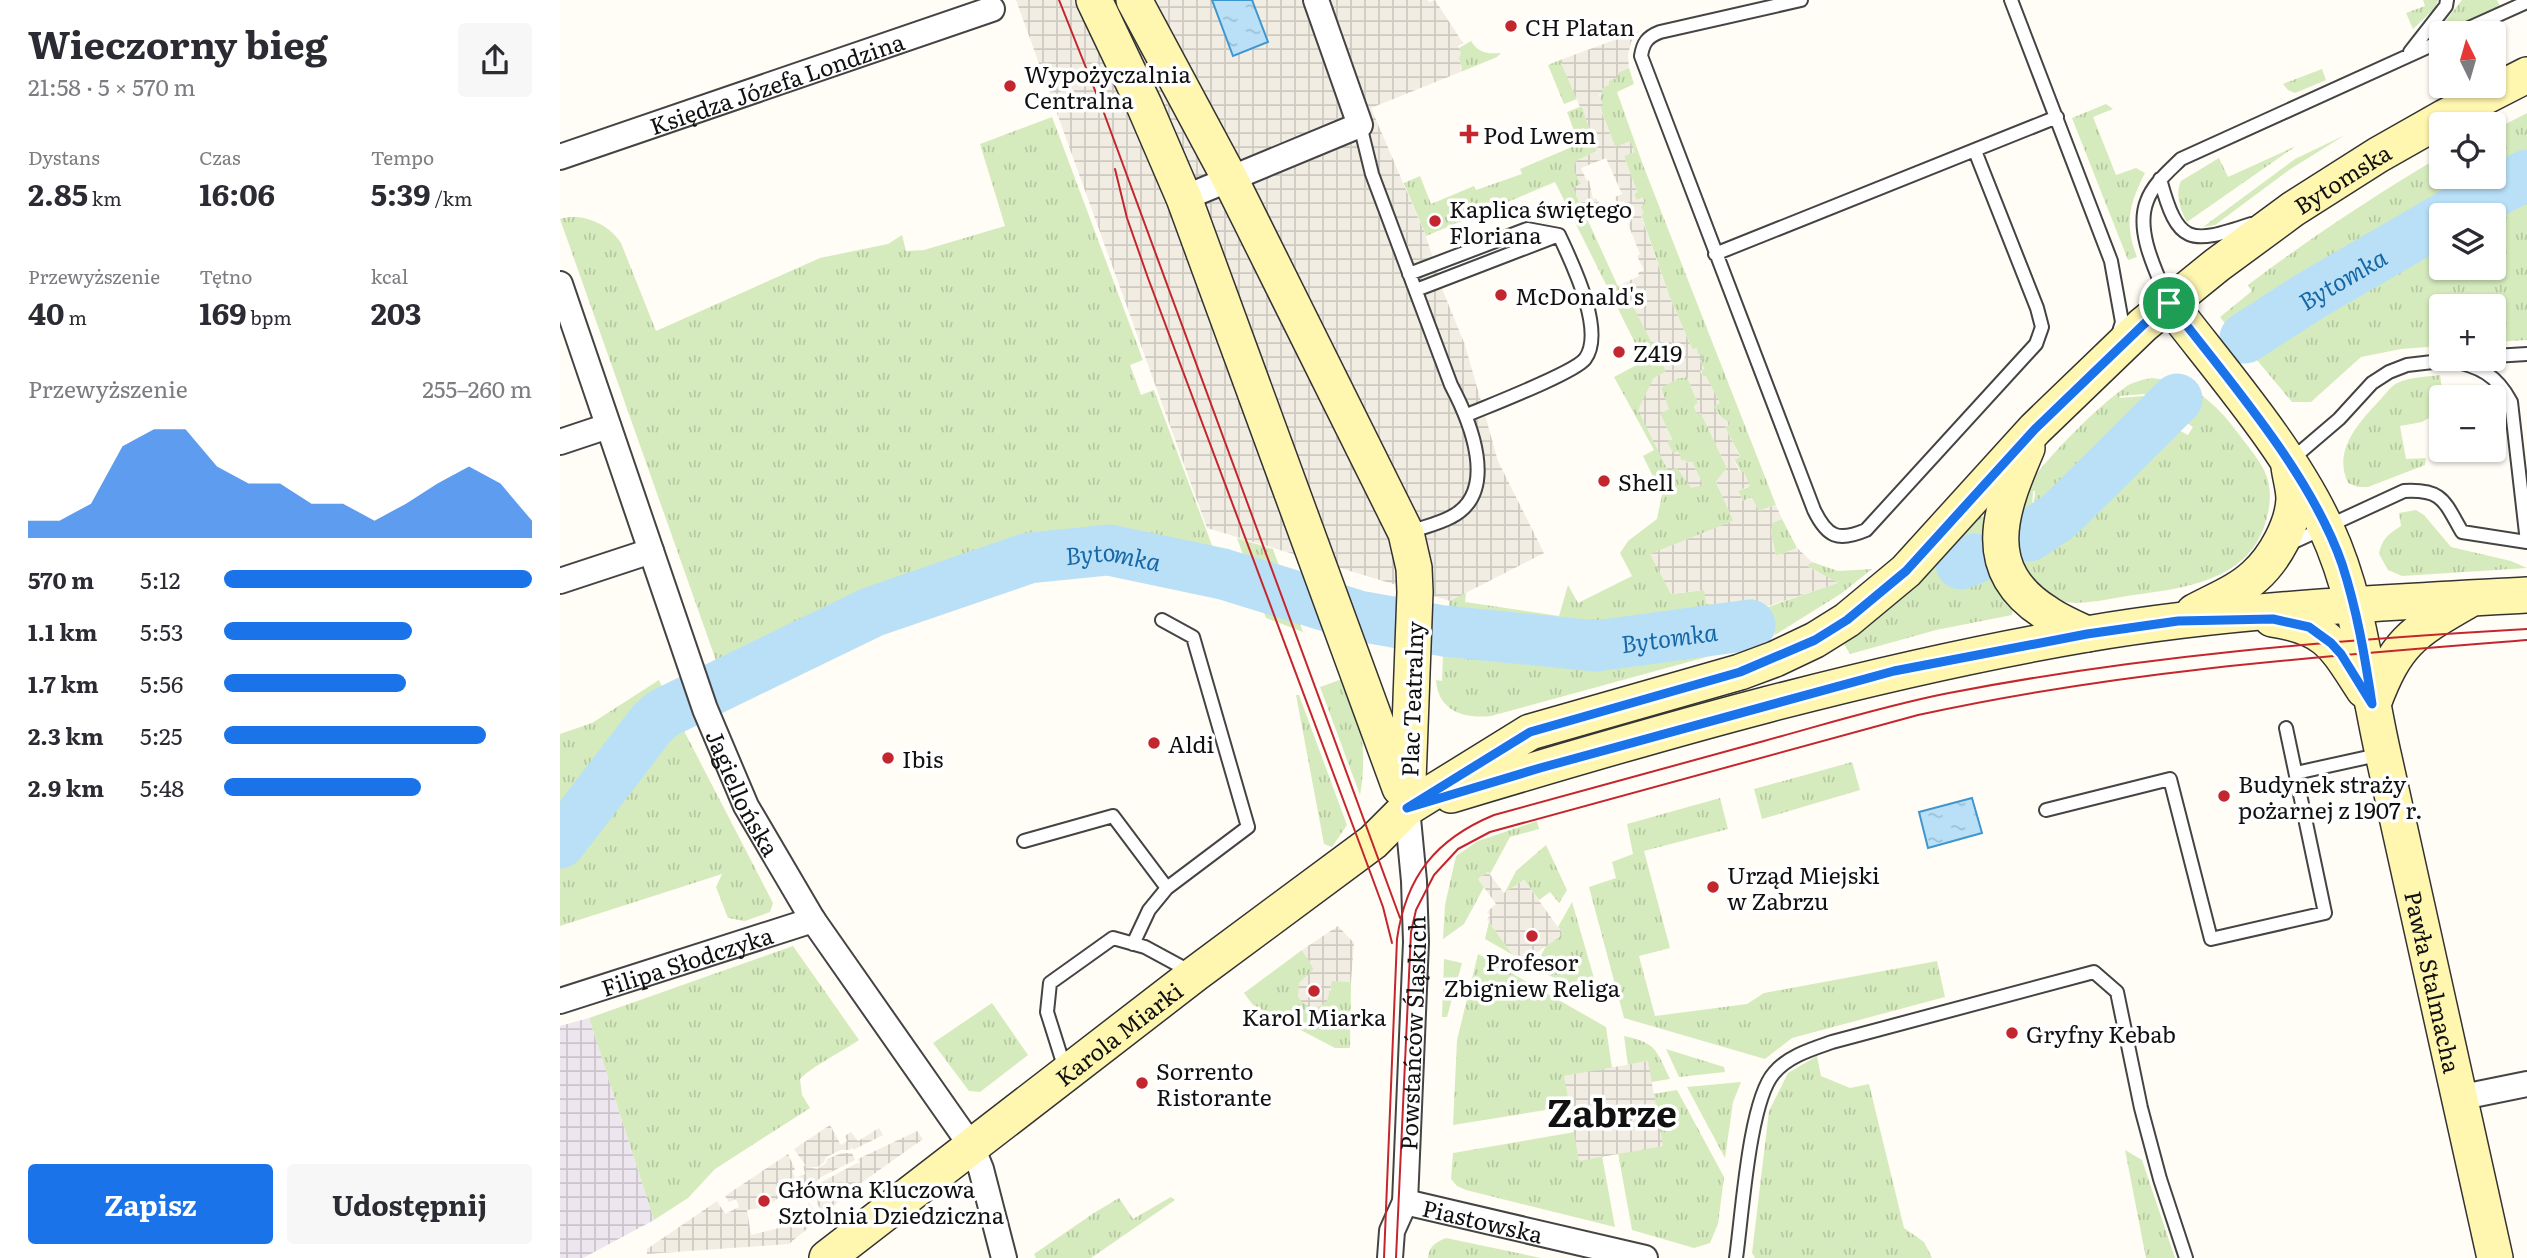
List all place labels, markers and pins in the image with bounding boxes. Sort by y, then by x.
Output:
place label: CH Platan [1525,9,1635,43]
marker: CH Platan [1503,18,1519,34]
place label: Wypożyczalnia Centralna [1024,56,1191,116]
marker: Wypożyczalnia Centralna [1002,78,1018,94]
place label: Pod Lwem [1483,117,1596,151]
marker: Pod Lwem [1461,126,1477,142]
place label: Kaplica świętego Floriana [1449,191,1632,251]
marker: Kaplica świętego Floriana [1427,213,1443,229]
pin [2139,273,2199,333]
place label: McDonald's [1515,278,1644,312]
marker: McDonald's [1493,287,1509,303]
place label: Z419 [1633,335,1682,369]
marker: Z419 [1611,344,1627,360]
place label: Shell [1618,464,1674,498]
marker: Shell [1596,473,1612,489]
place label: Aldi [1168,726,1214,760]
marker: Aldi [1146,735,1162,751]
place label: Ibis [902,741,943,775]
marker: Ibis [880,750,896,766]
place label: Budynek straży pożarnej z 1907 r. [2238,766,2423,826]
marker: Budynek straży pożarnej z 1907 r. [2216,788,2232,804]
place label: Urząd Miejski w Zabrzu [1727,857,1880,917]
marker: Urząd Miejski w Zabrzu [1705,879,1721,895]
marker: Profesor Zbigniew Religa [1524,928,1540,944]
place label: Profesor Zbigniew Religa [1444,944,1621,1004]
marker: Karol Miarka [1306,983,1322,999]
place label: Karol Miarka [1242,999,1387,1033]
place label: Gryfny Kebab [2026,1016,2176,1050]
marker: Gryfny Kebab [2004,1025,2020,1041]
place label: Sorrento Ristorante [1156,1053,1272,1113]
marker: Sorrento Ristorante [1134,1075,1150,1091]
place label: Główna Kluczowa Sztolnia Dziedziczna [778,1171,1005,1231]
marker: Główna Kluczowa Sztolnia Dziedziczna [756,1193,772,1209]

